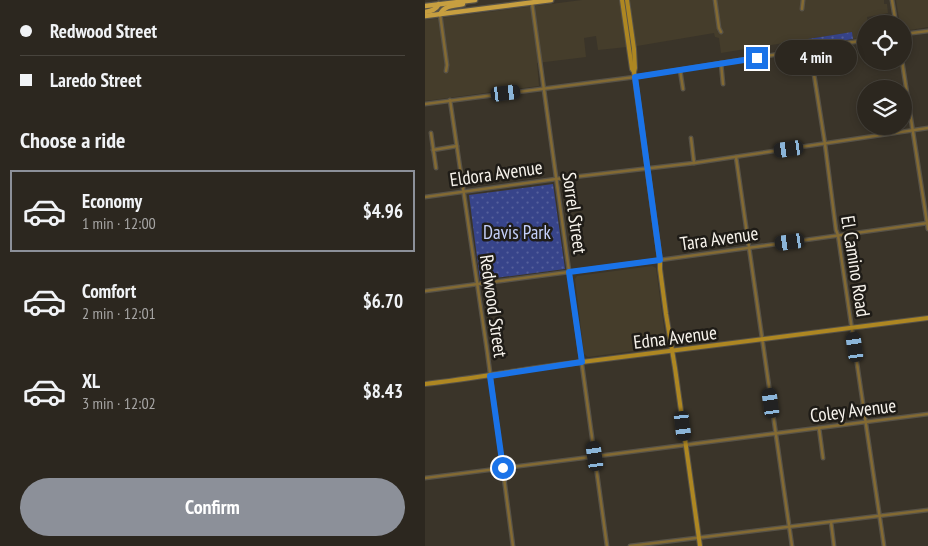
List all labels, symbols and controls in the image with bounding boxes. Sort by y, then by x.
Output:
map controls [857,15,912,135]
button: locate [857,15,912,70]
text: Redwood Street [50,19,157,43]
callout: 4 min [775,40,857,76]
route end [746,47,768,69]
text: 4 min [800,47,832,67]
text: Laredo Street [50,68,142,92]
button: layers [857,80,912,135]
car [490,84,521,102]
text: Choose a ride [20,126,125,154]
car [773,139,804,159]
street label: Eldora Avenue [448,155,544,191]
street label: Sorrel Street [557,171,593,256]
icon: car [22,189,67,234]
text: Economy [82,189,142,213]
text: $4.96 [363,199,403,223]
text: 1 min · 12:00 [82,213,156,233]
street label: El Camino Road [836,214,876,318]
park label: Davis Park [483,220,551,244]
street label: Tara Avenue [678,221,760,255]
car [774,232,805,252]
street label: Redwood Street [475,253,513,360]
icon: car [22,279,67,324]
text: Comfort [82,279,136,303]
text: $6.70 [363,289,403,313]
text: 2 min · 12:01 [82,303,156,323]
street label: Edna Avenue [632,320,718,354]
car [845,331,864,363]
icon: car [22,369,67,414]
text: XL [82,369,100,393]
text: $8.43 [363,379,403,403]
car [761,387,780,419]
text: 3 min · 12:02 [82,393,156,413]
street label: Coley Avenue [809,393,898,427]
car [673,410,692,442]
car [585,440,604,472]
route start [492,457,514,479]
button: Confirm [20,478,405,536]

